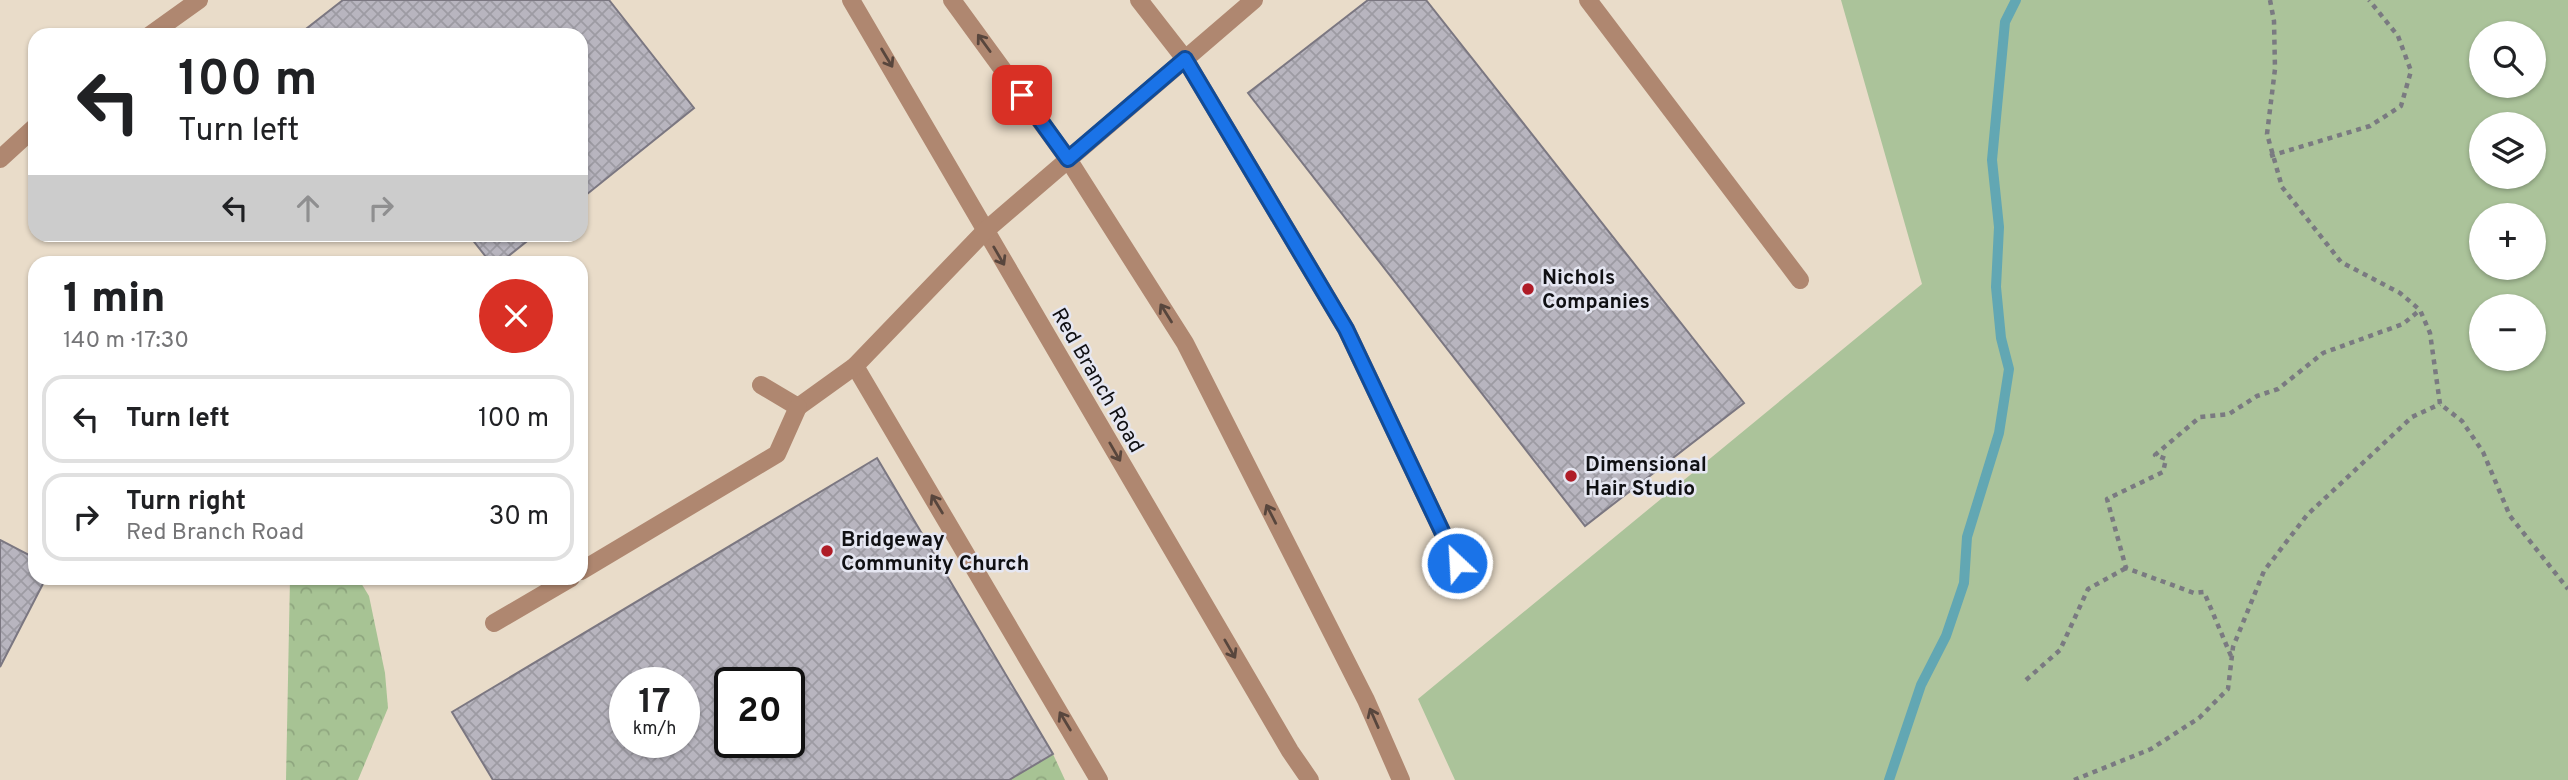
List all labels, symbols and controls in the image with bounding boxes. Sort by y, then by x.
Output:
map controls [2469,21,2546,371]
button: search [2469,21,2546,98]
one-way arrow [977,34,991,53]
one-way arrow [880,48,894,68]
text: 100 m [178,51,317,113]
icon: left [63,56,154,147]
pin [992,65,1052,125]
icon: arrive [1003,76,1041,114]
text: Turn left [178,112,299,152]
button: layers [2469,112,2546,189]
icon: left [216,189,254,227]
icon: ahead [289,189,327,227]
icon: right [362,189,400,227]
button: + [2469,203,2546,280]
one-way arrow [993,246,1007,266]
place label: Nichols Companies [1542,265,1650,316]
text: 1 min [63,274,166,327]
button: close [479,279,553,353]
marker: Nichols Companies [1520,281,1536,297]
button: − [2469,294,2546,371]
street label: Red Branch Road [1044,304,1149,458]
one-way arrow [1158,304,1173,323]
text: 140 m · 17:30 [63,327,189,356]
icon: left [67,400,105,438]
text: Turn left [126,403,230,436]
text: 100 m [478,403,549,436]
one-way arrow [1108,442,1122,462]
place label: Dimensional Hair Studio [1585,452,1707,503]
marker: Dimensional Hair Studio [1563,468,1579,484]
text: Turn right [126,486,246,519]
one-way arrow [929,495,943,515]
icon: right [67,498,105,536]
text: 30 m [489,501,549,534]
one-way arrow [1264,504,1278,525]
text: Red Branch Road [126,519,304,548]
position arrow [1420,526,1494,600]
place label: Bridgeway Community Church [841,527,1029,578]
marker: Bridgeway Community Church [819,543,835,559]
one-way arrow [1223,638,1237,658]
speed limit sign: 20 [714,667,805,758]
text: 17 [638,681,671,725]
one-way arrow [1367,707,1380,729]
one-way arrow [1058,712,1072,732]
text: km/h [633,718,676,741]

